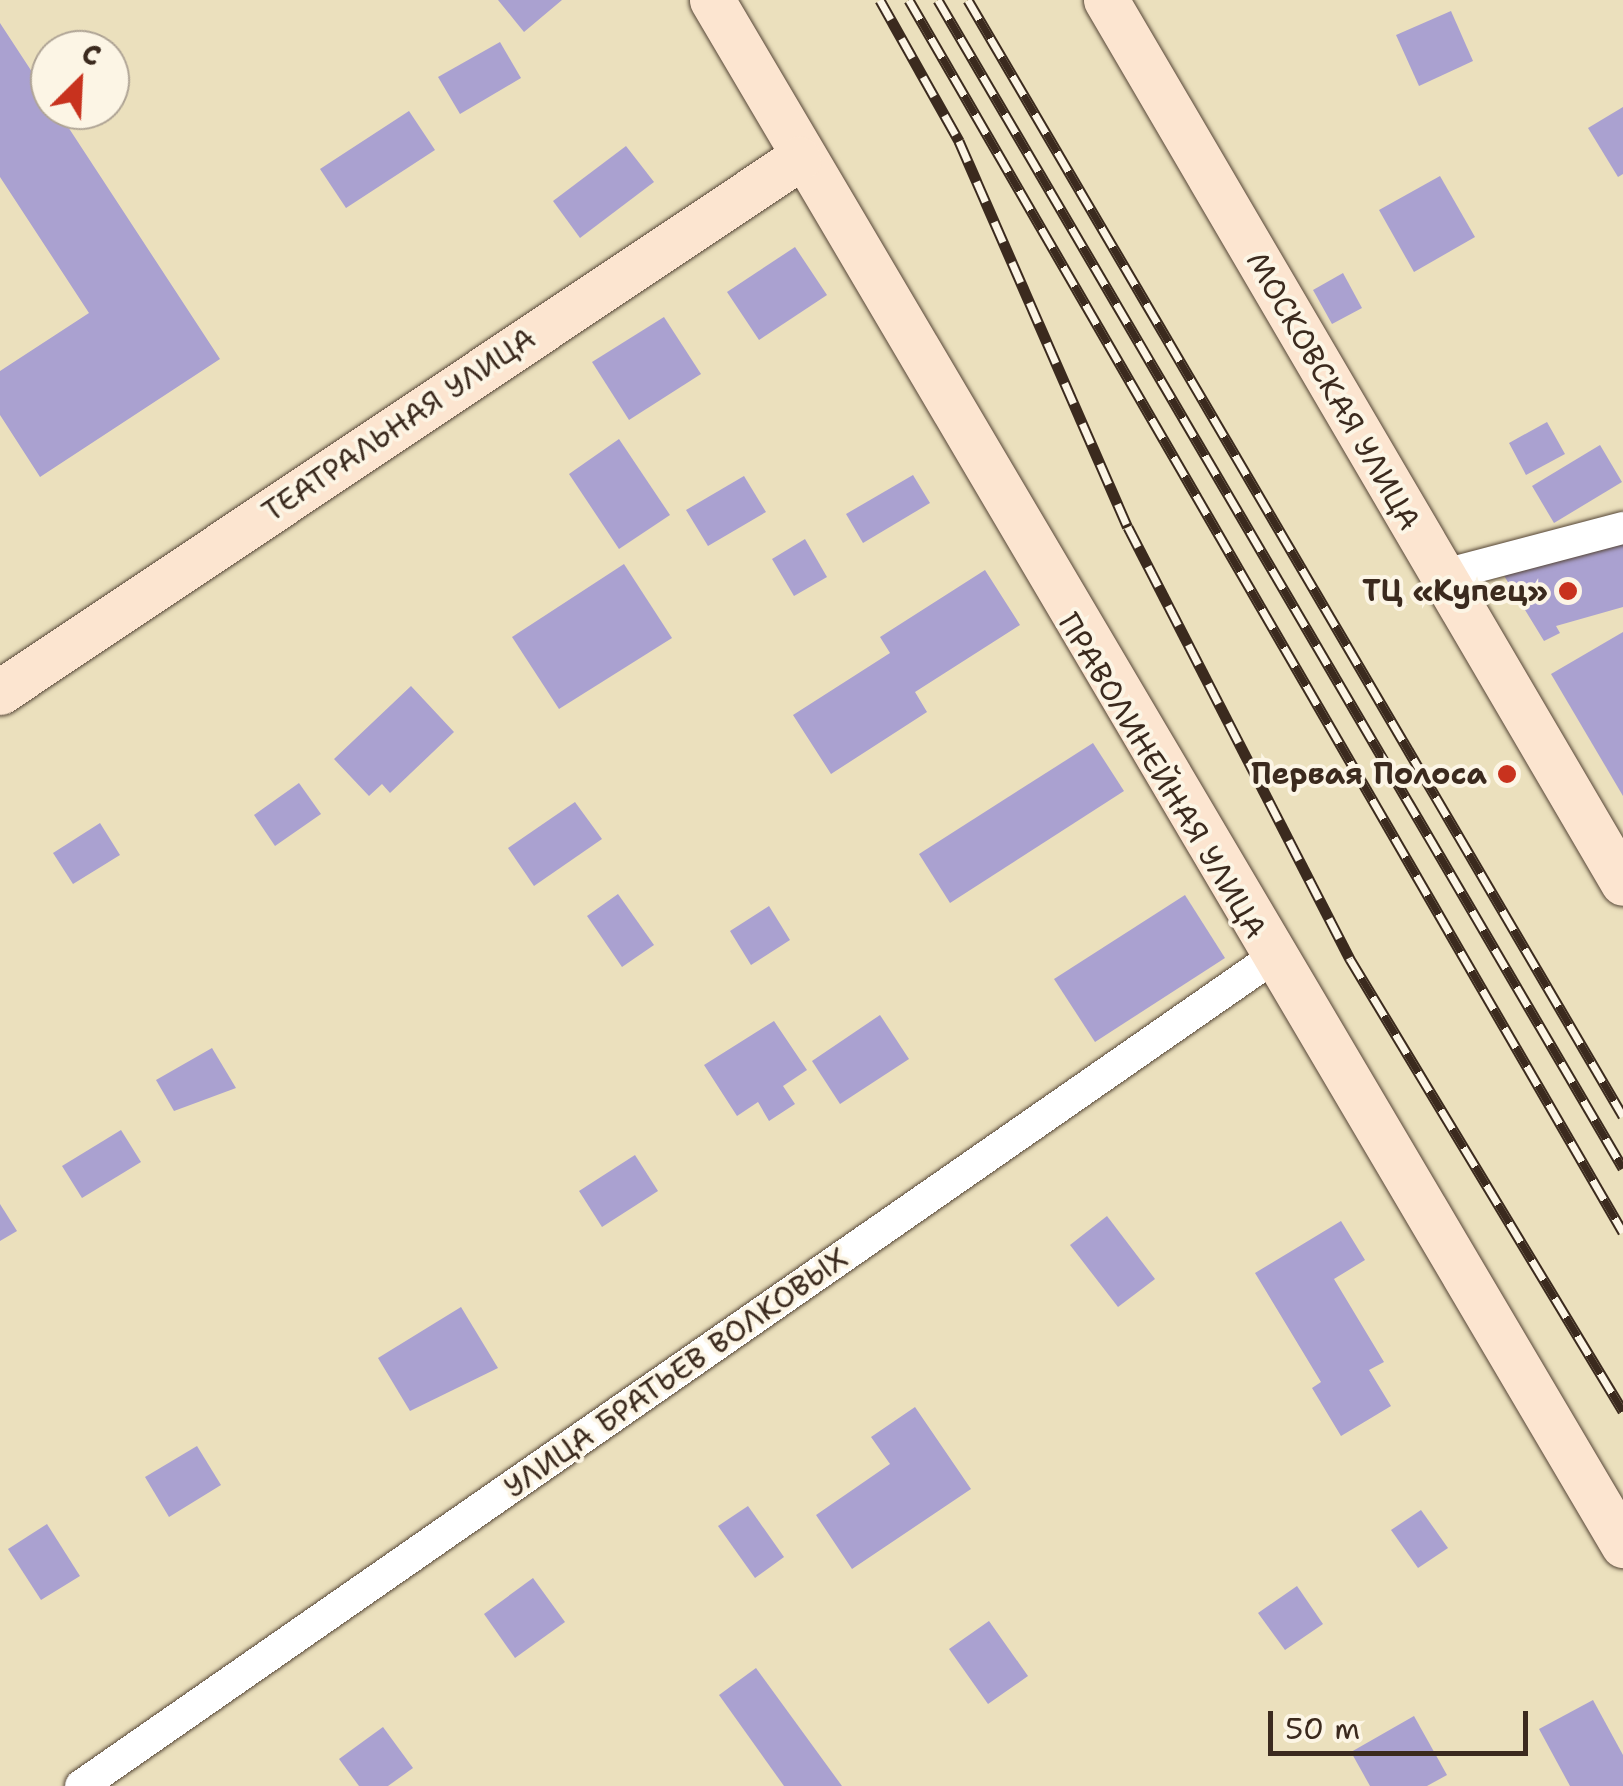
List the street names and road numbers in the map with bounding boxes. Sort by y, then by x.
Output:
street label: МОСКОВСКАЯ УЛИЦА [1239,245,1427,537]
street label: ТЕАТРАЛЬНАЯ УЛИЦА [256,320,542,530]
street label: ПРАВОЛИНЕЙНАЯ УЛИЦА [1050,607,1274,945]
street label: УЛИЦА БРАТЬЕВ ВОЛКОВЫХ [497,1240,855,1506]

